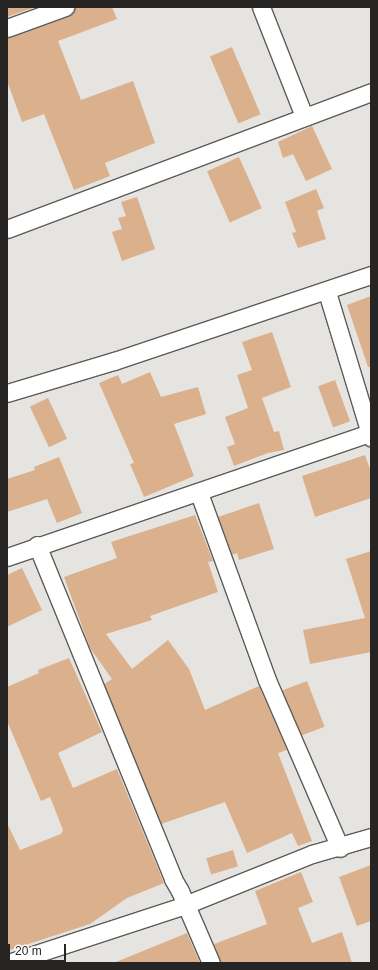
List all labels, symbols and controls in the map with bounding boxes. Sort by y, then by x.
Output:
scale bar [10,936,68,962]
text: 20 m [15,944,42,958]

